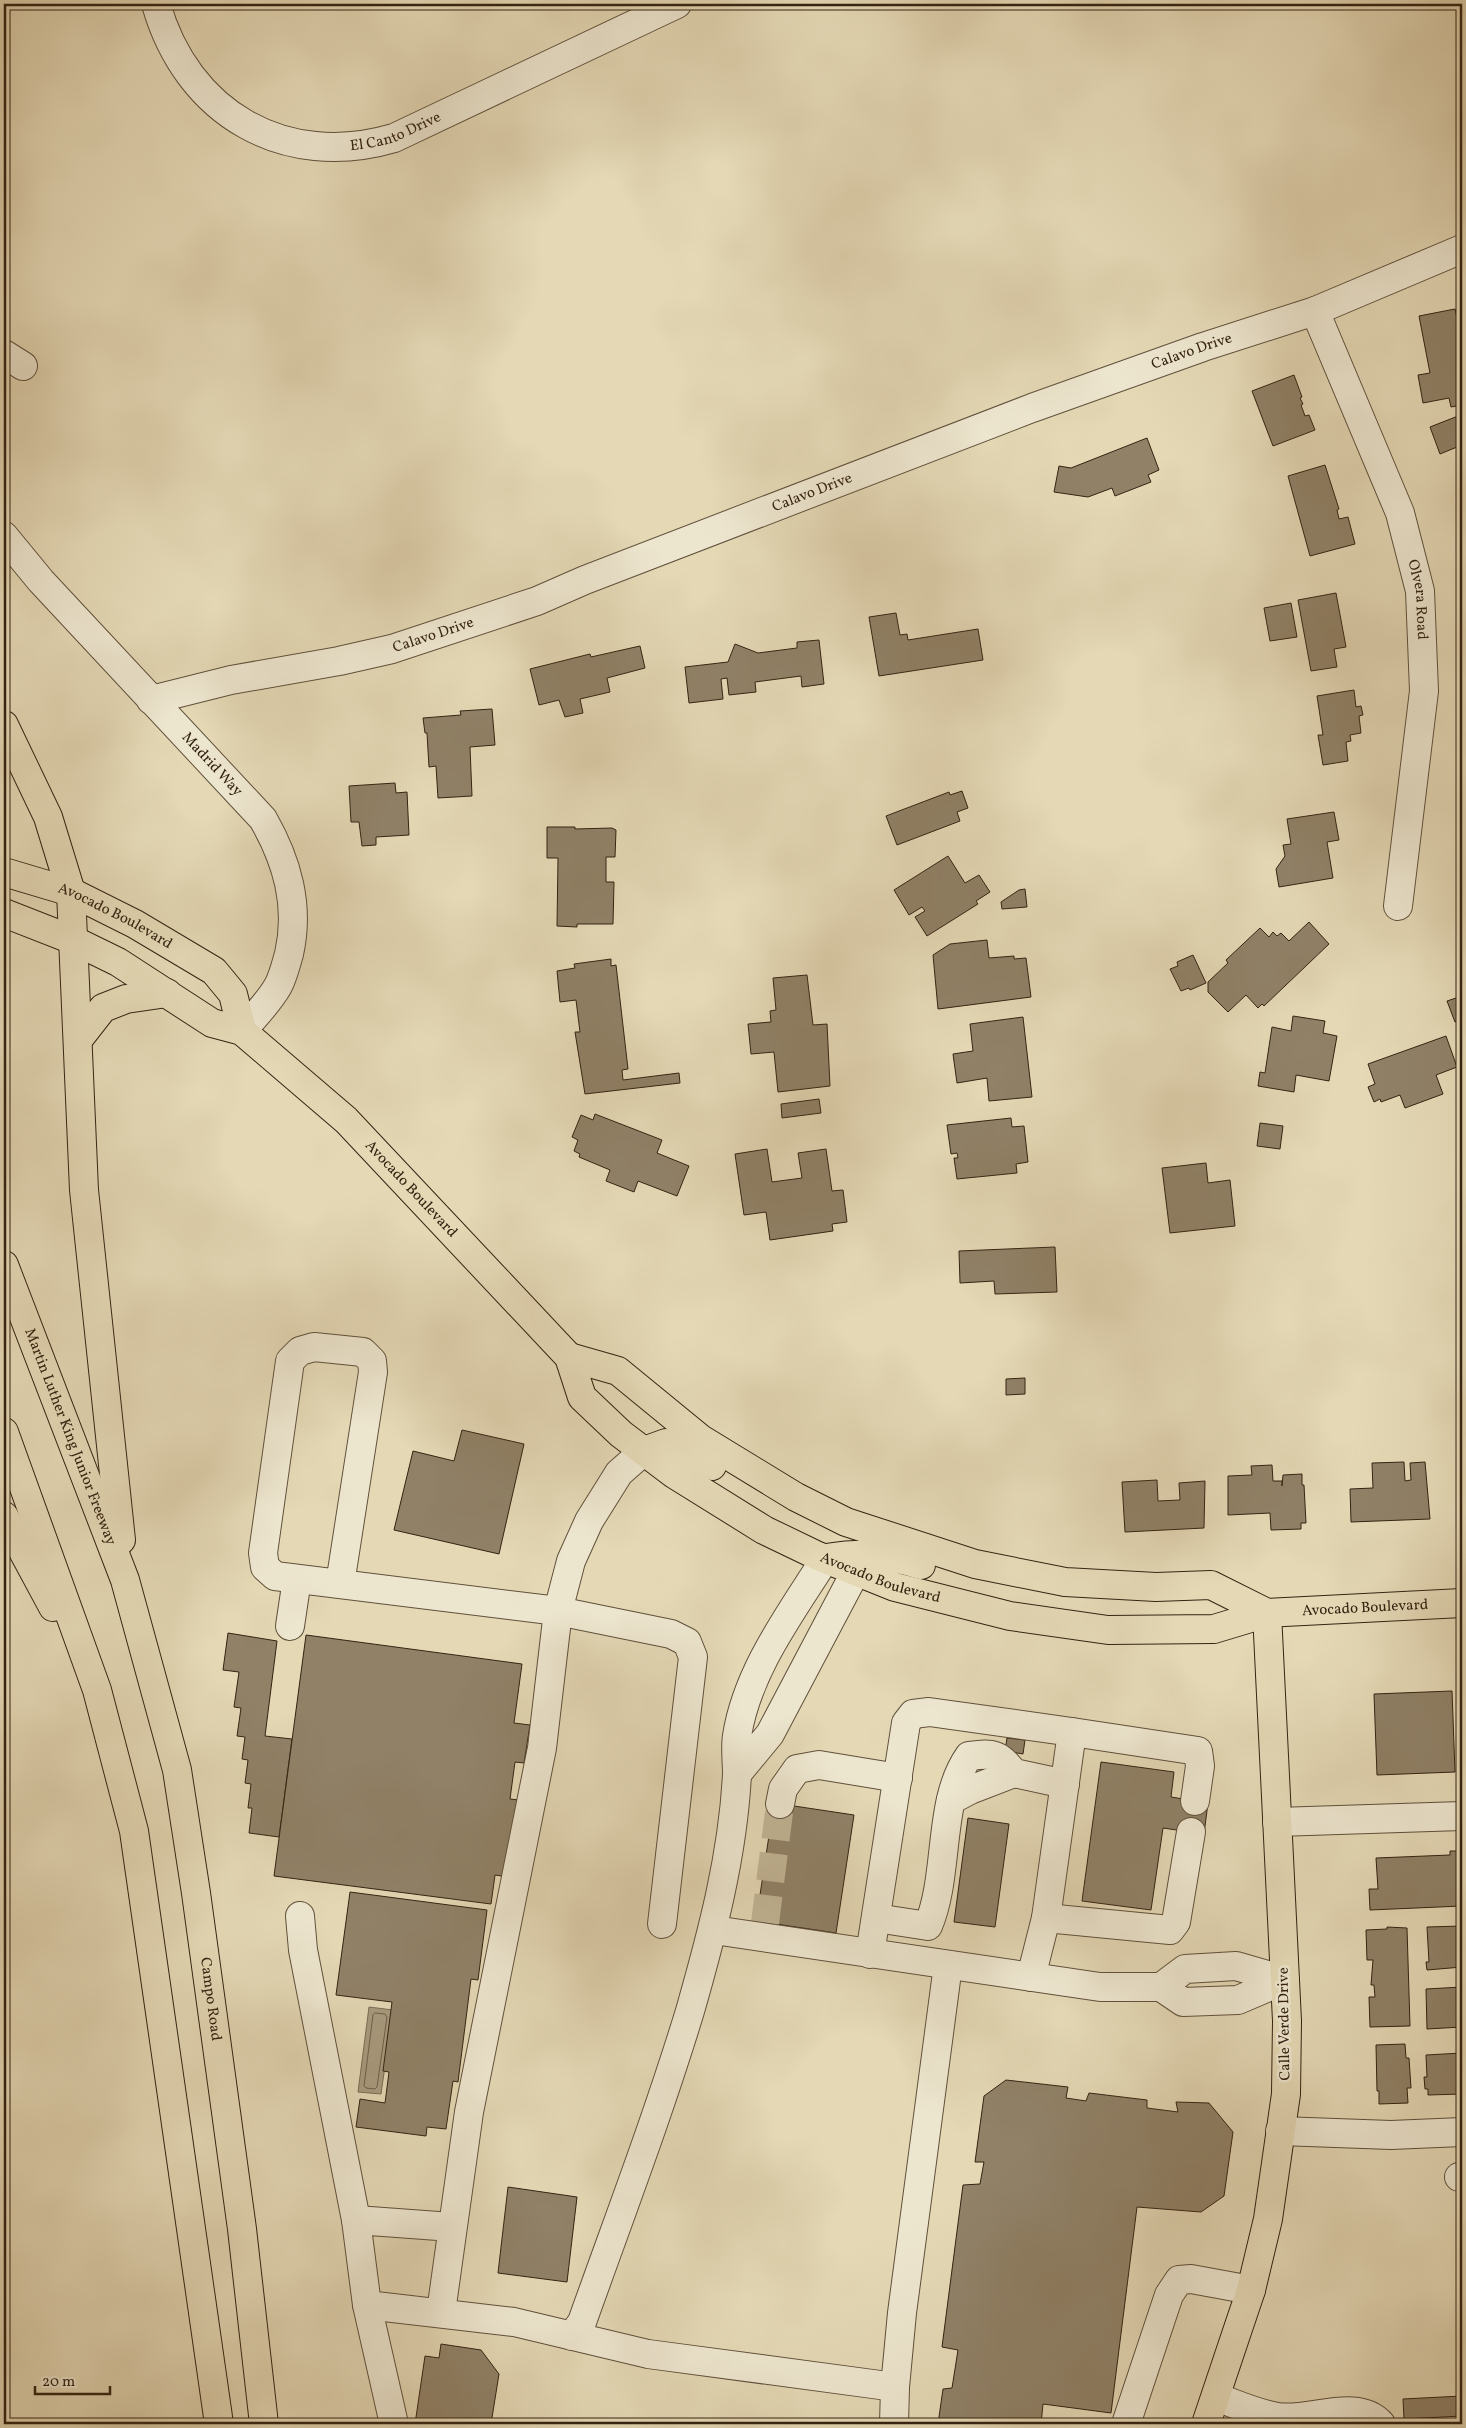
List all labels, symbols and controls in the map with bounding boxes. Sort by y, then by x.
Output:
street label: El Canto Drive [349,107,444,157]
street label: Calavo Drive [1148,328,1235,375]
street label: Calavo Drive [769,468,855,518]
street label: Olvera Road [1402,557,1432,640]
street label: Calavo Drive [390,612,477,659]
street label: Madrid Way [177,728,247,801]
street label: Avocado Boulevard [55,878,176,954]
street label: Avocado Boulevard [360,1136,462,1242]
street label: Martin Luther King Junior Freeway [19,1325,121,1548]
street label: Avocado Boulevard [817,1547,943,1609]
street label: Avocado Boulevard [1301,1594,1429,1622]
street label: Campo Road [194,1956,227,2042]
street label: Calle Verde Drive [1274,1967,1296,2081]
scale bar [35,2363,110,2395]
text: 20 m [42,2372,75,2393]

